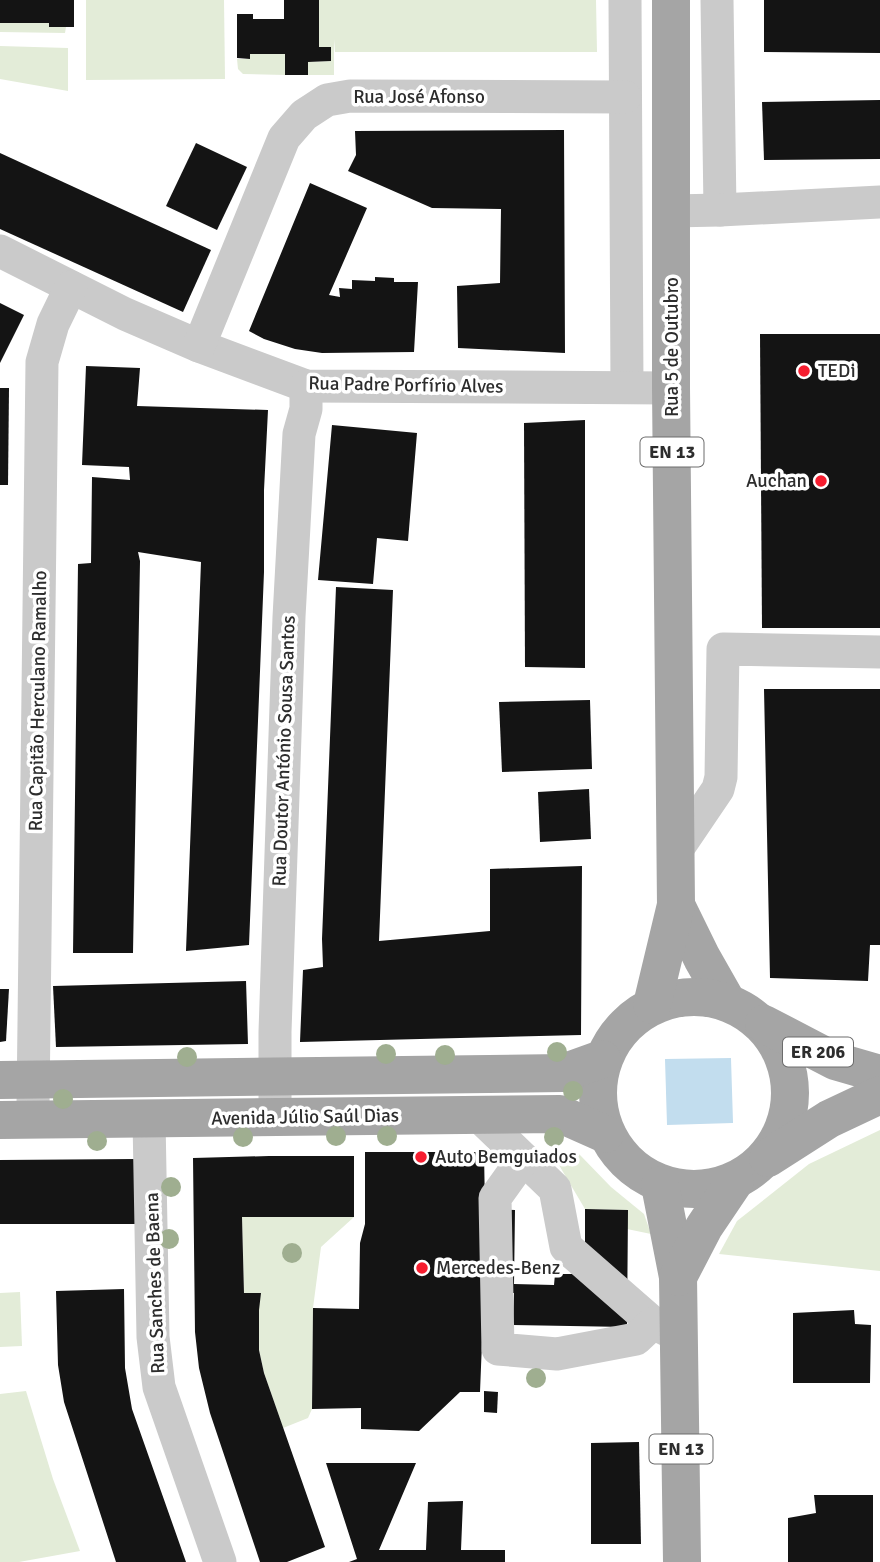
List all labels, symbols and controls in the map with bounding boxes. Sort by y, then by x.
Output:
street label: Rua José Afonso [353,85,485,109]
street label: Rua 5 de Outubro [660,277,684,417]
place label: TEDi [818,359,856,383]
marker: TEDi [796,363,812,379]
street label: Rua Padre Porfírio Alves [308,371,504,399]
road number: EN 13 [640,438,704,466]
place label: Auchan [746,469,807,493]
marker: Auchan [813,473,829,489]
street label: Rua Capitão Herculano Ramalho [24,570,52,832]
street label: Rua Doutor António Sousa Santos [267,615,301,887]
road number: ER 206 [783,1037,853,1066]
street label: Avenida Júlio Saúl Dias [211,1103,399,1131]
place label: Auto Bemguiados [435,1145,577,1169]
marker: Auto Bemguiados [413,1149,429,1165]
street label: Rua Sanches de Baena [140,1192,170,1374]
place label: Mercedes-Benz [436,1256,560,1280]
marker: Mercedes-Benz [414,1260,430,1276]
road number: EN 13 [650,1434,712,1464]

